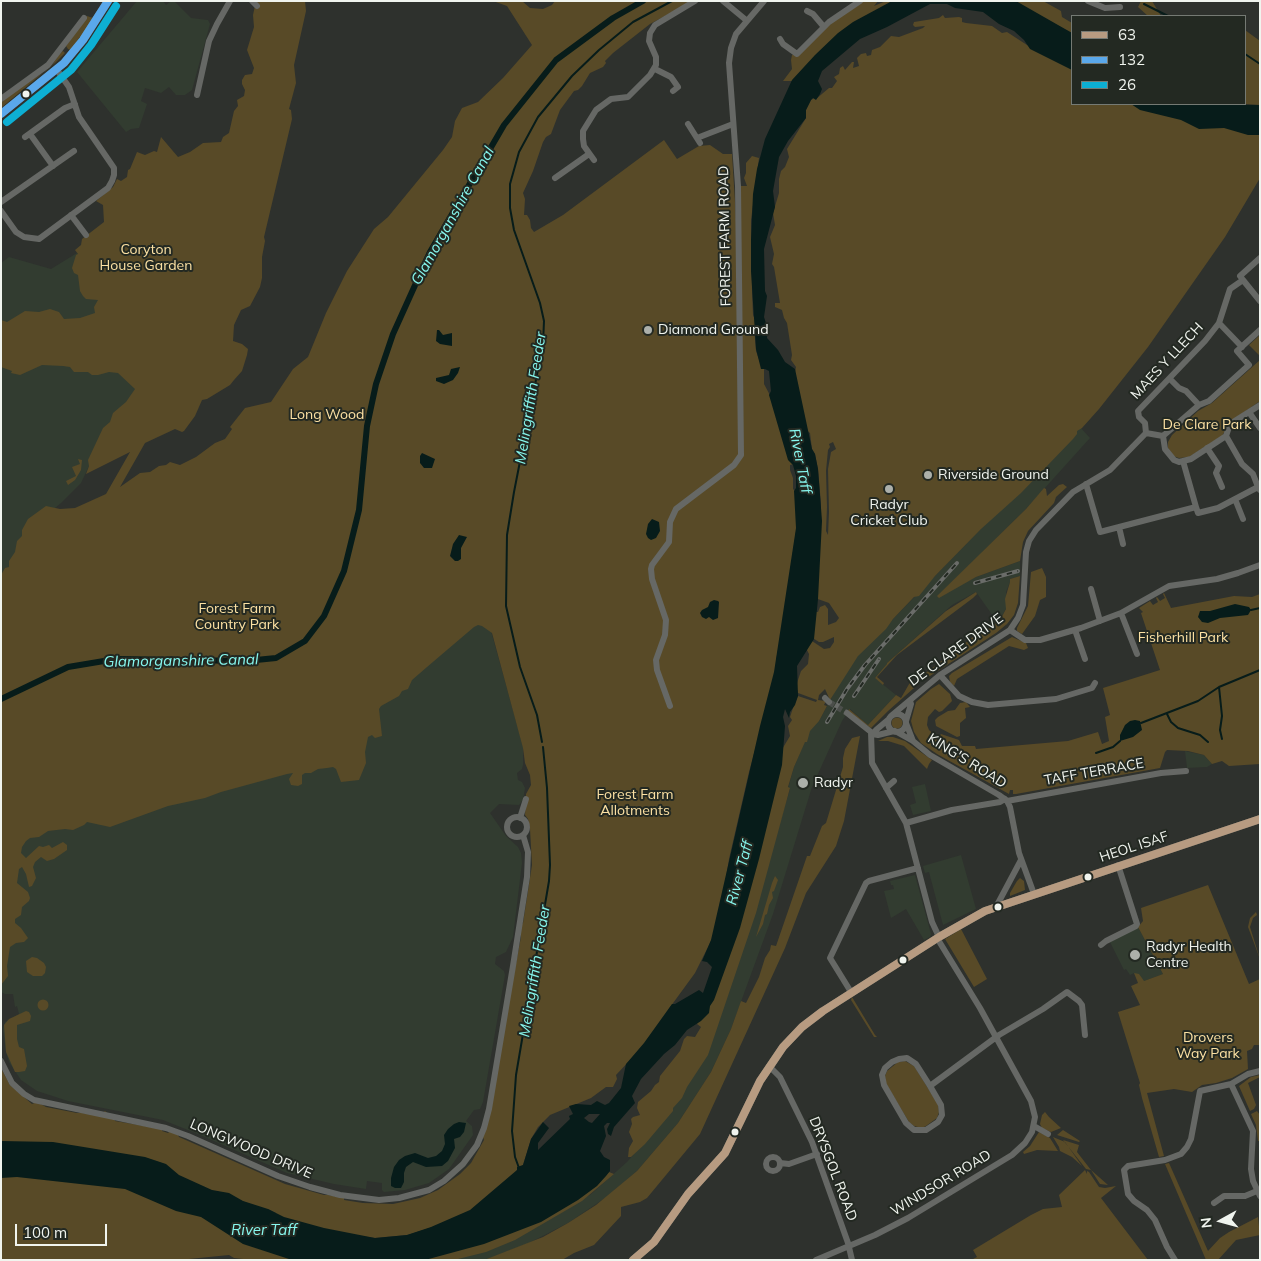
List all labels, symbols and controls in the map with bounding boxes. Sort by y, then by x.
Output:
legend [1071,15,1246,105]
text: 63 [1118,25,1136,44]
text: 132 [1118,50,1145,69]
text: 26 [1118,75,1136,94]
unlabelled marker [21,89,31,99]
water label: Glamorganshire Canal [408,144,498,288]
street label: FOREST FARM ROAD [715,166,735,306]
park label: Coryton House Garden [100,242,192,274]
street label: MAES Y LLECH [1127,319,1207,403]
place label: Diamond Ground [658,322,769,338]
marker: Diamond Ground [642,324,654,336]
water label: Melingriffith Feeder [512,331,550,465]
park label: Long Wood [290,407,364,423]
park label: De Clare Park [1163,417,1251,433]
water label: River Taff [785,427,815,495]
place label: Riverside Ground [938,467,1049,483]
marker: Riverside Ground [922,469,934,481]
marker: Radyr Cricket Club [883,483,895,495]
place label: Radyr Cricket Club [850,497,928,530]
park label: Forest Farm Country Park [195,601,279,634]
street label: DE CLARE DRIVE [905,610,1007,690]
park label: Fisherhill Park [1138,630,1228,646]
water label: Glamorganshire Canal [103,651,259,671]
street label: KING'S ROAD [925,730,1009,792]
street label: TAFF TERRACE [1043,755,1145,789]
place label: Radyr [814,775,853,791]
marker: Radyr [796,776,810,790]
park label: Forest Farm Allotments [597,787,673,820]
street label: HEOL ISAF [1097,828,1171,866]
water label: River Taff [723,839,757,907]
unlabelled marker [1083,872,1093,882]
unlabelled marker [993,902,1003,912]
water label: Melingriffith Feeder [516,904,554,1038]
place label: Radyr Health Centre [1146,939,1232,972]
marker: Radyr Health Centre [1128,948,1142,962]
unlabelled marker [898,955,908,965]
park label: Drovers Way Park [1176,1030,1240,1062]
street label: DRYSGOL ROAD [805,1115,861,1223]
street label: LONGWOOD DRIVE [187,1116,315,1182]
unlabelled marker [730,1127,740,1137]
street label: WINDSOR ROAD [888,1146,994,1220]
north arrow [1196,1196,1246,1246]
scale bar [18,1214,110,1246]
text: N [1197,1216,1216,1229]
water label: River Taff [231,1221,297,1239]
text: 100 m [23,1223,67,1242]

